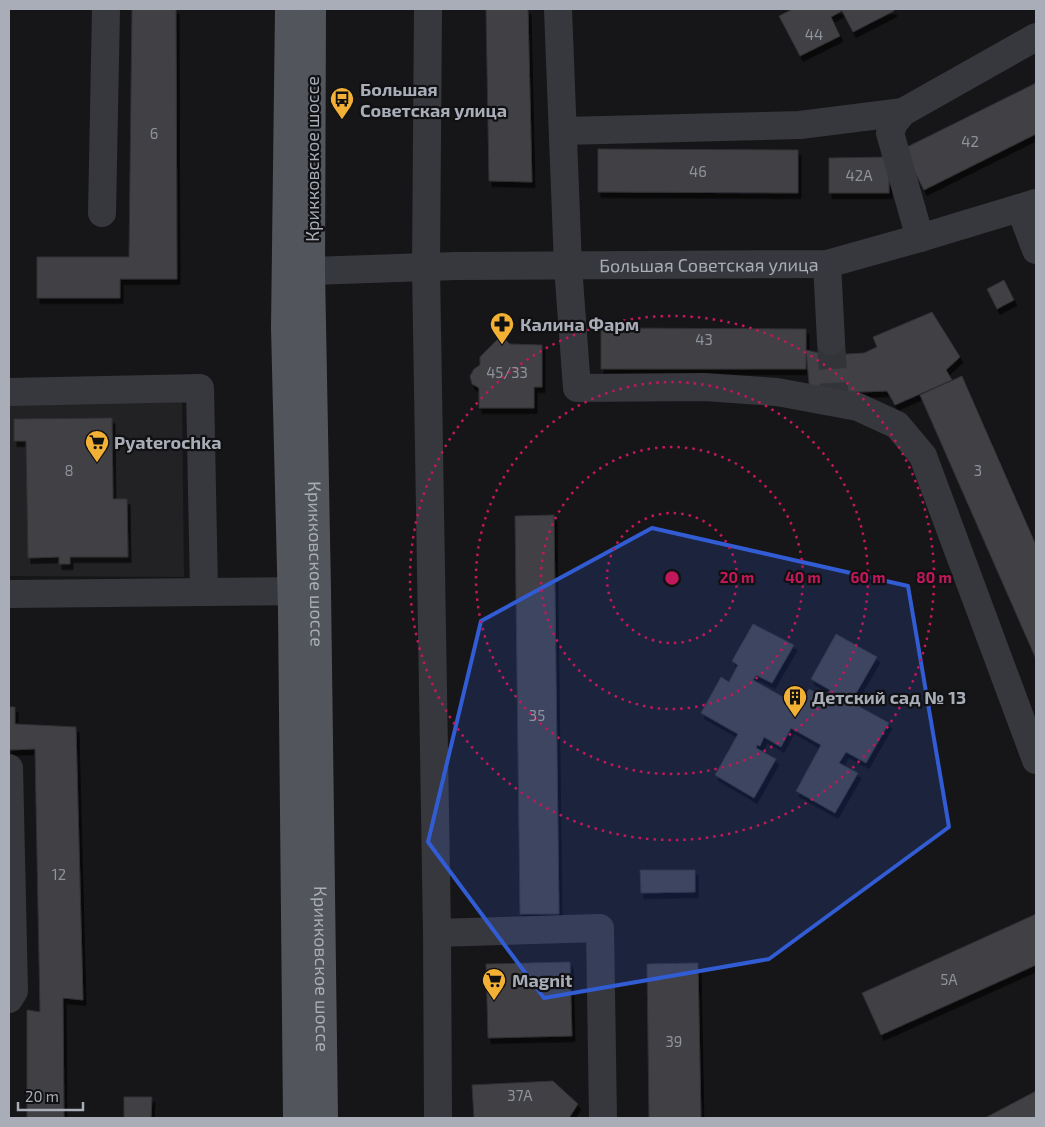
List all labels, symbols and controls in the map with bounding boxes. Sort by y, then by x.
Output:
house number: 44 [805,25,823,43]
street label: Крикковское шоссе [301,76,323,242]
place label: Большая Советская улица [360,78,507,121]
bus stop icon: Большая Советская улица [329,86,355,120]
house number: 6 [150,124,158,142]
house number: 42 [961,132,979,150]
house number: 46 [689,162,707,180]
house number: 42А [846,166,873,184]
street label: Большая Советская улица [599,253,819,276]
pharmacy icon: Калина Фарм [489,311,515,345]
place label: Калина Фарм [520,313,639,335]
house number: 43 [695,330,713,348]
house number: 45/33 [486,363,528,381]
supermarket icon: Pyaterochka [84,429,110,463]
place label: Pyaterochka [114,431,222,453]
house number: 8 [64,461,74,479]
house number: 3 [974,461,982,479]
street label: Крикковское шоссе [304,481,329,647]
text: 20 m [720,568,754,586]
text: 40 m [785,568,821,586]
text: 60 m [851,568,885,586]
text: 80 m [916,568,952,586]
centre of rings [663,569,681,587]
building icon: Детский сад № 13 [782,684,808,718]
place label: Детский сад № 13 [812,686,966,708]
house number: 35 [529,706,545,724]
house number: 12 [52,865,66,883]
street label: Крикковское шоссе [310,886,334,1052]
supermarket icon: Magnit [481,967,507,1001]
place label: Magnit [512,969,573,991]
house number: 5А [940,970,958,988]
house number: 39 [666,1032,682,1050]
scale bar [18,1080,82,1112]
house number: 37А [507,1086,533,1104]
text: 20 m [25,1087,59,1105]

